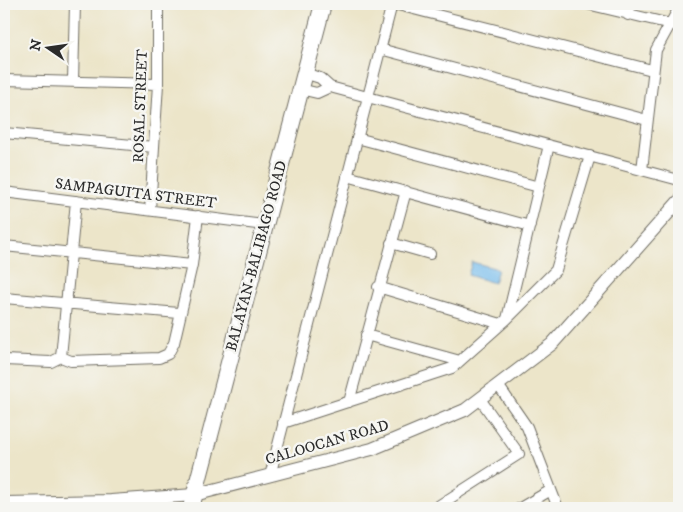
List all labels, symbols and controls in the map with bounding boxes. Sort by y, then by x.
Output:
north arrow [22,22,72,72]
text: N [26,37,46,53]
street label: ROSAL STREET [129,48,152,163]
street label: BALAYAN-BALIBAGO ROAD [222,159,291,354]
street label: SAMPAGUITA STREET [54,174,218,213]
street label: CALOOCAN ROAD [263,416,391,469]

